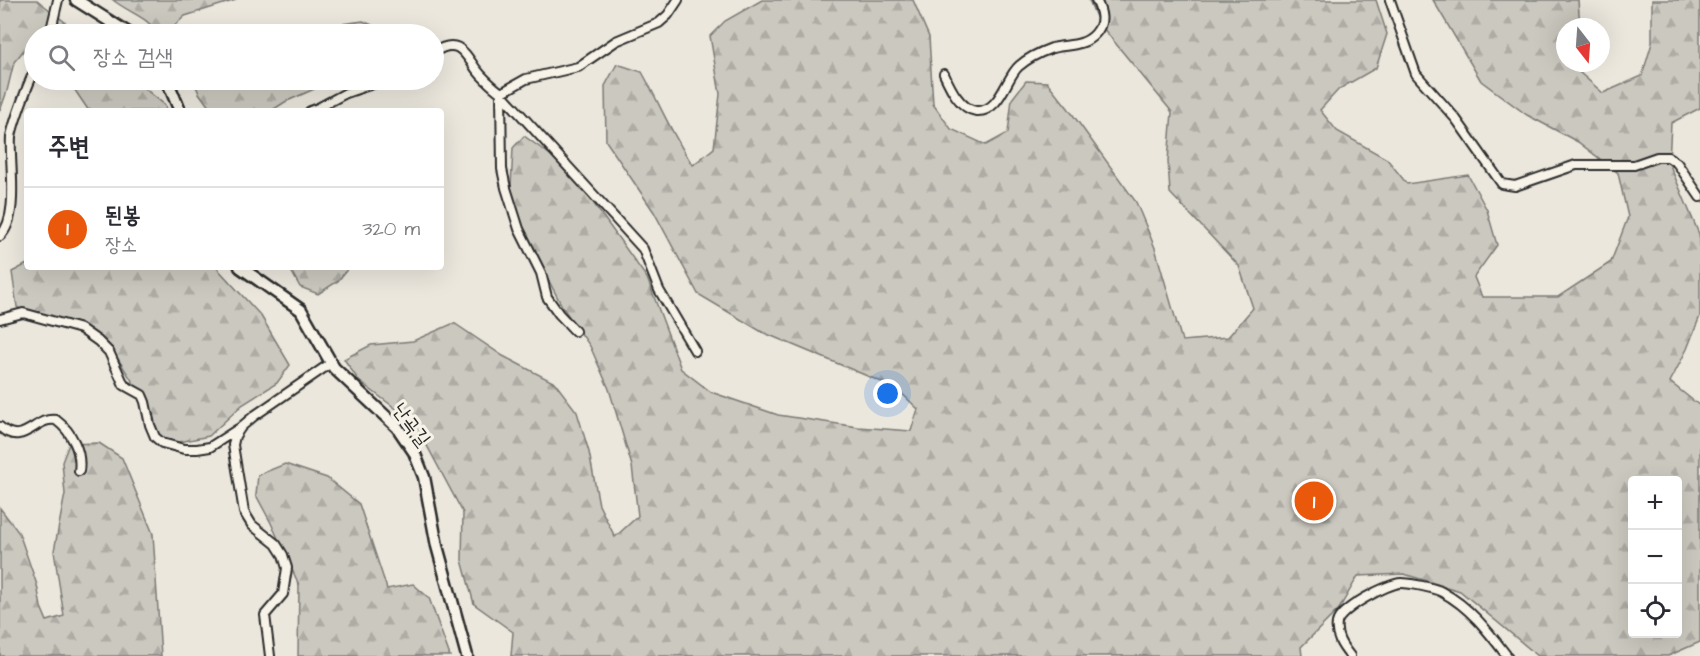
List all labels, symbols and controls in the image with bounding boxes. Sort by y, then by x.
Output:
north arrow [1556,18,1610,72]
search box [24,24,444,90]
icon: search [45,41,78,74]
text: 장소 검색 [93,42,173,73]
text: 주변 [48,129,90,165]
text: 된봉 [105,200,140,231]
text: 1 [66,215,69,243]
text: 320 m [362,215,420,243]
text: 장소 [105,231,137,259]
your location [873,379,902,408]
street label: 난곡길 [385,397,437,452]
map controls [1628,476,1682,638]
button: + [1628,476,1682,530]
pin: 1 [1294,478,1334,524]
button: − [1628,530,1682,584]
button: locate [1628,584,1682,638]

